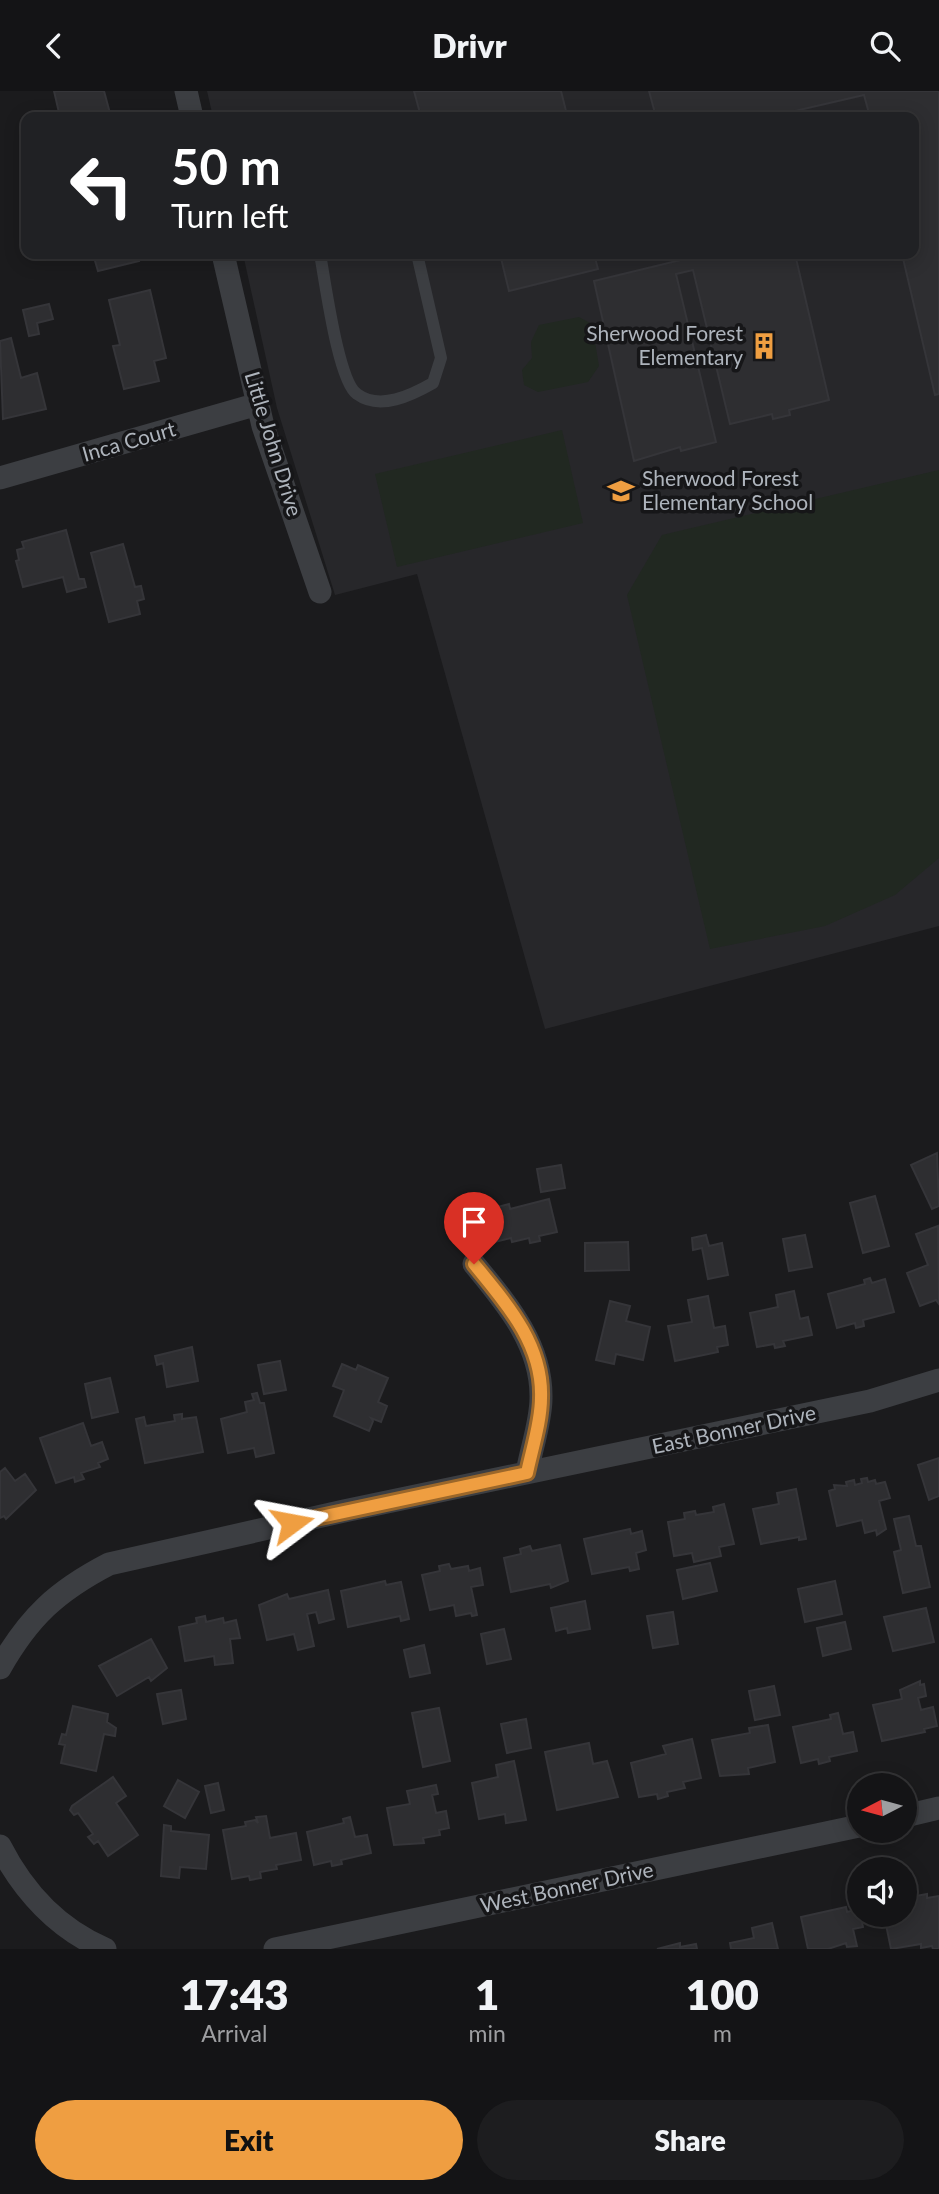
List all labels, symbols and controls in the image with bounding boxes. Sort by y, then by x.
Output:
text: Drivr [432,26,507,65]
icon: back [35,27,73,65]
icon: search [866,27,904,65]
text: 50 m [171,137,281,195]
icon: left [56,140,147,231]
text: Turn left [171,196,288,235]
place label: Sherwood Forest Elementary [586,320,743,369]
building icon: Sherwood Forest Elementary [749,331,779,361]
street label: Little John Drive [241,368,308,519]
street label: Inca Court [79,415,179,466]
place label: Sherwood Forest Elementary School [642,465,813,514]
school or university icon: Sherwood Forest Elementary School [606,476,636,506]
pin [444,1192,504,1264]
icon: arrive [455,1203,493,1241]
street label: East Bonner Drive [649,1399,818,1458]
position arrow [255,1486,329,1560]
north arrow [847,1773,917,1843]
map controls [847,1773,917,1927]
street label: West Bonner Drive [478,1856,655,1917]
button: sound [847,1857,917,1927]
text: 17:43 [180,1969,289,2019]
text: 1 [475,1969,499,2019]
text: 100 [686,1969,759,2019]
text: Arrival [201,2019,267,2047]
text: min [469,2019,506,2047]
text: m [713,2019,732,2047]
button: Exit [35,2100,463,2180]
button: Share [477,2100,904,2180]

